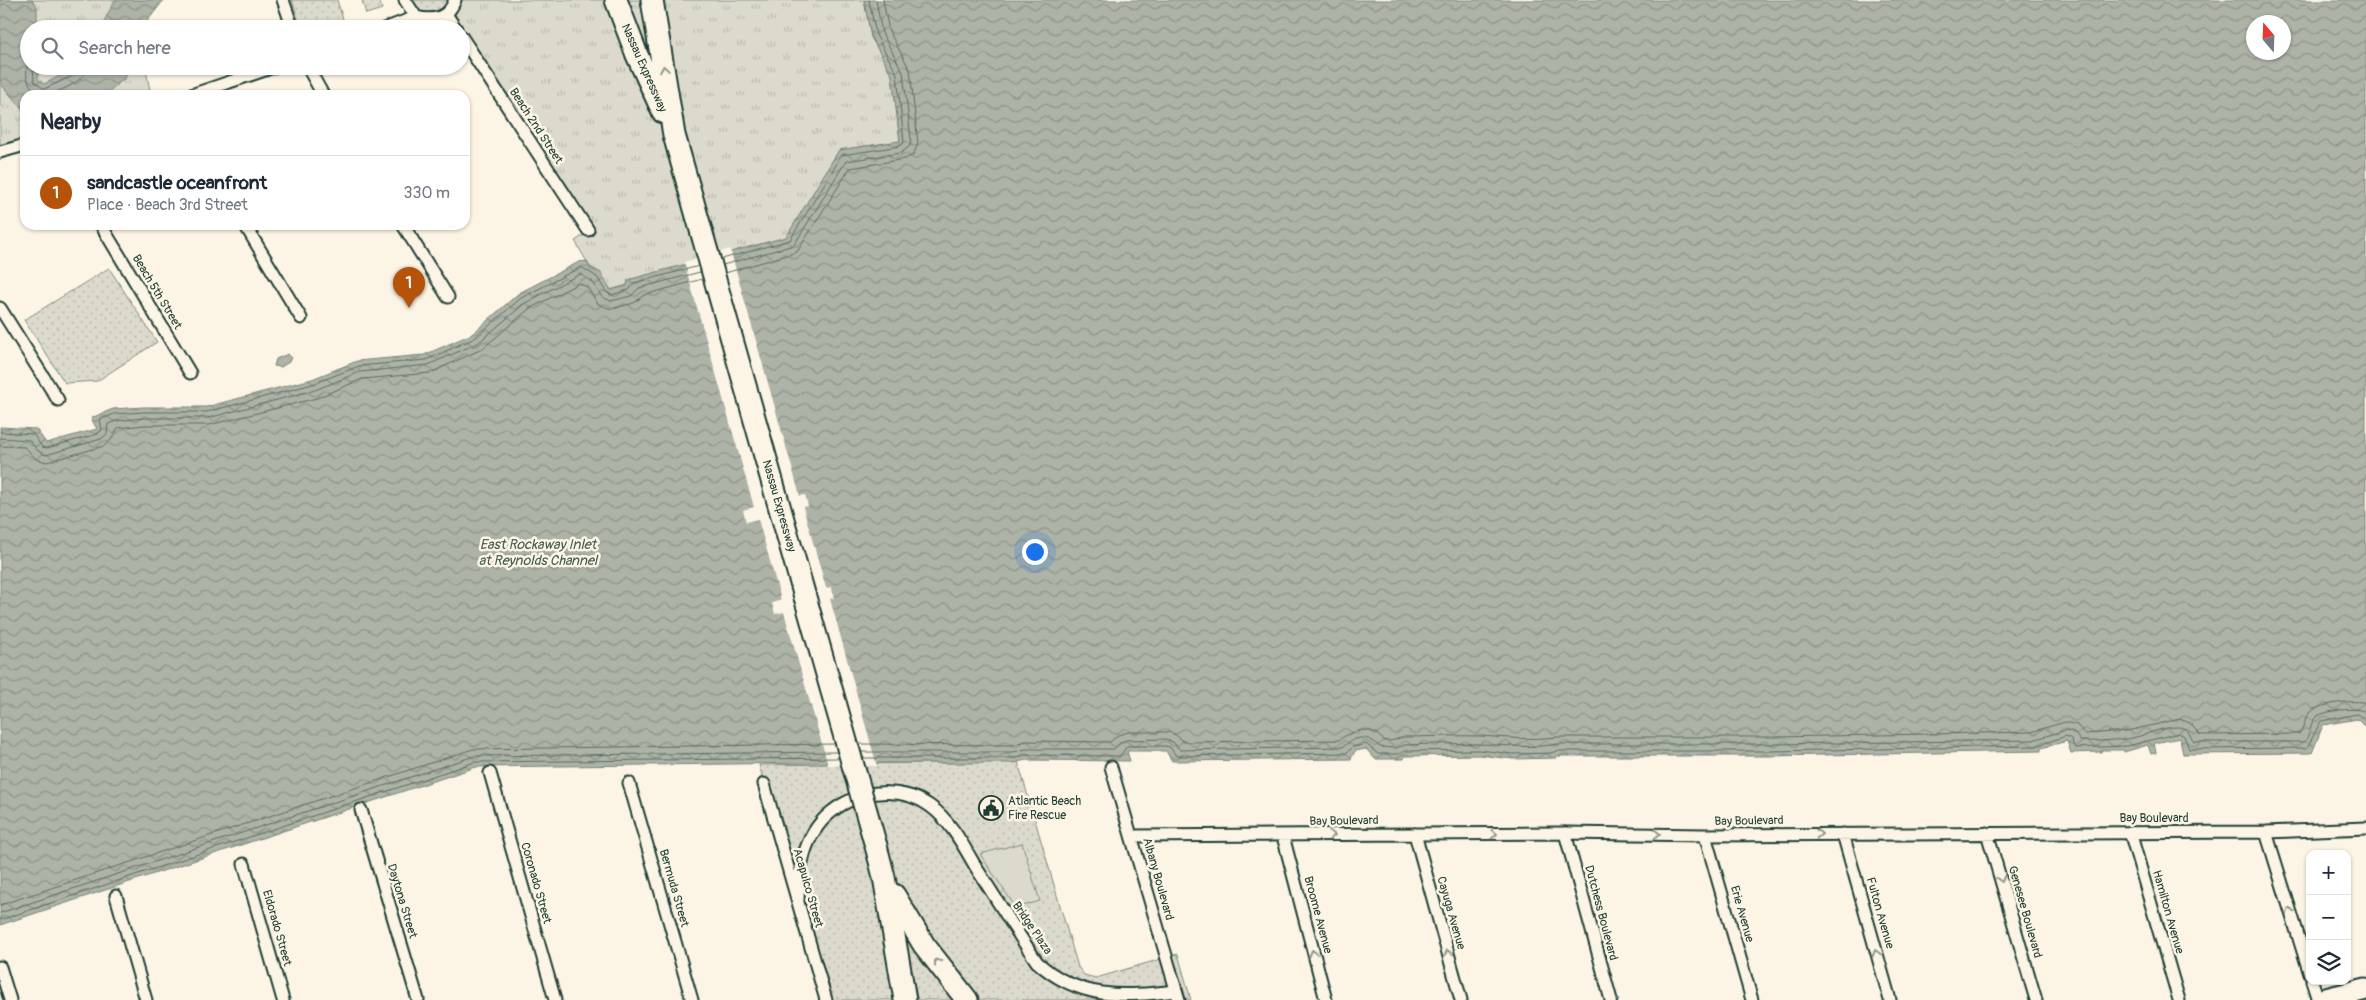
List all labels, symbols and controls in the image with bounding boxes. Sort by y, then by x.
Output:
north arrow [2246,15,2291,60]
search box [20,20,470,75]
street label: Nassau Expressway [618,21,670,115]
icon: search [38,34,66,62]
text: Search here [78,36,171,60]
one-way arrow [659,65,669,74]
street label: Beach 2nd Street [506,85,566,167]
text: Nearby [40,109,101,136]
text: sandcastle oceanfront [87,171,267,195]
text: 1 [53,183,59,203]
text: 330 m [404,183,450,203]
text: Place · Beach 3rd Street [87,195,248,215]
street label: Beach 5th Street [129,252,185,332]
pin: 1 [393,267,425,308]
street label: Nassau Expressway [759,458,799,554]
water label: East Rockaway Inlet at Reynolds Channel [479,536,599,569]
your location [1022,539,1048,565]
place label: Atlantic Beach Fire Rescue [1008,794,1081,823]
public building icon: Atlantic Beach Fire Rescue [978,795,1004,821]
street label: Bay Boulevard [2119,811,2189,826]
street label: Bay Boulevard [1309,813,1379,829]
street label: Bay Boulevard [1714,813,1784,829]
one-way arrow [1490,828,1498,839]
one-way arrow [1653,829,1661,839]
one-way arrow [1816,829,1823,839]
one-way arrow [1328,830,1336,840]
street label: Albany Boulevard [1139,836,1177,922]
street label: Coronado Street [517,841,555,926]
street label: Bermuda Street [656,847,692,929]
street label: Acapulco Street [790,847,827,929]
map controls [2306,850,2351,985]
button: + [2306,850,2351,895]
street label: Daytona Street [384,862,420,940]
street label: Dutchess Boulevard [1581,864,1621,962]
street label: Genesee Boulevard [2005,864,2045,960]
street label: Hamilton Avenue [2149,868,2187,956]
street label: Broome Avenue [1300,875,1336,955]
street label: Cayuga Avenue [1433,875,1469,951]
one-way arrow [1995,875,2005,883]
street label: Fulton Avenue [1863,876,1897,951]
street label: Erie Avenue [1727,884,1757,944]
street label: Eldorado Street [259,888,295,968]
button: − [2306,895,2351,940]
street label: Bridge Plaza [1009,899,1055,958]
one-way arrow [2286,907,2296,915]
button: layers [2306,940,2351,985]
one-way arrow [1309,949,1319,957]
one-way arrow [1443,949,1454,957]
one-way arrow [1872,949,1882,958]
one-way arrow [934,959,942,968]

